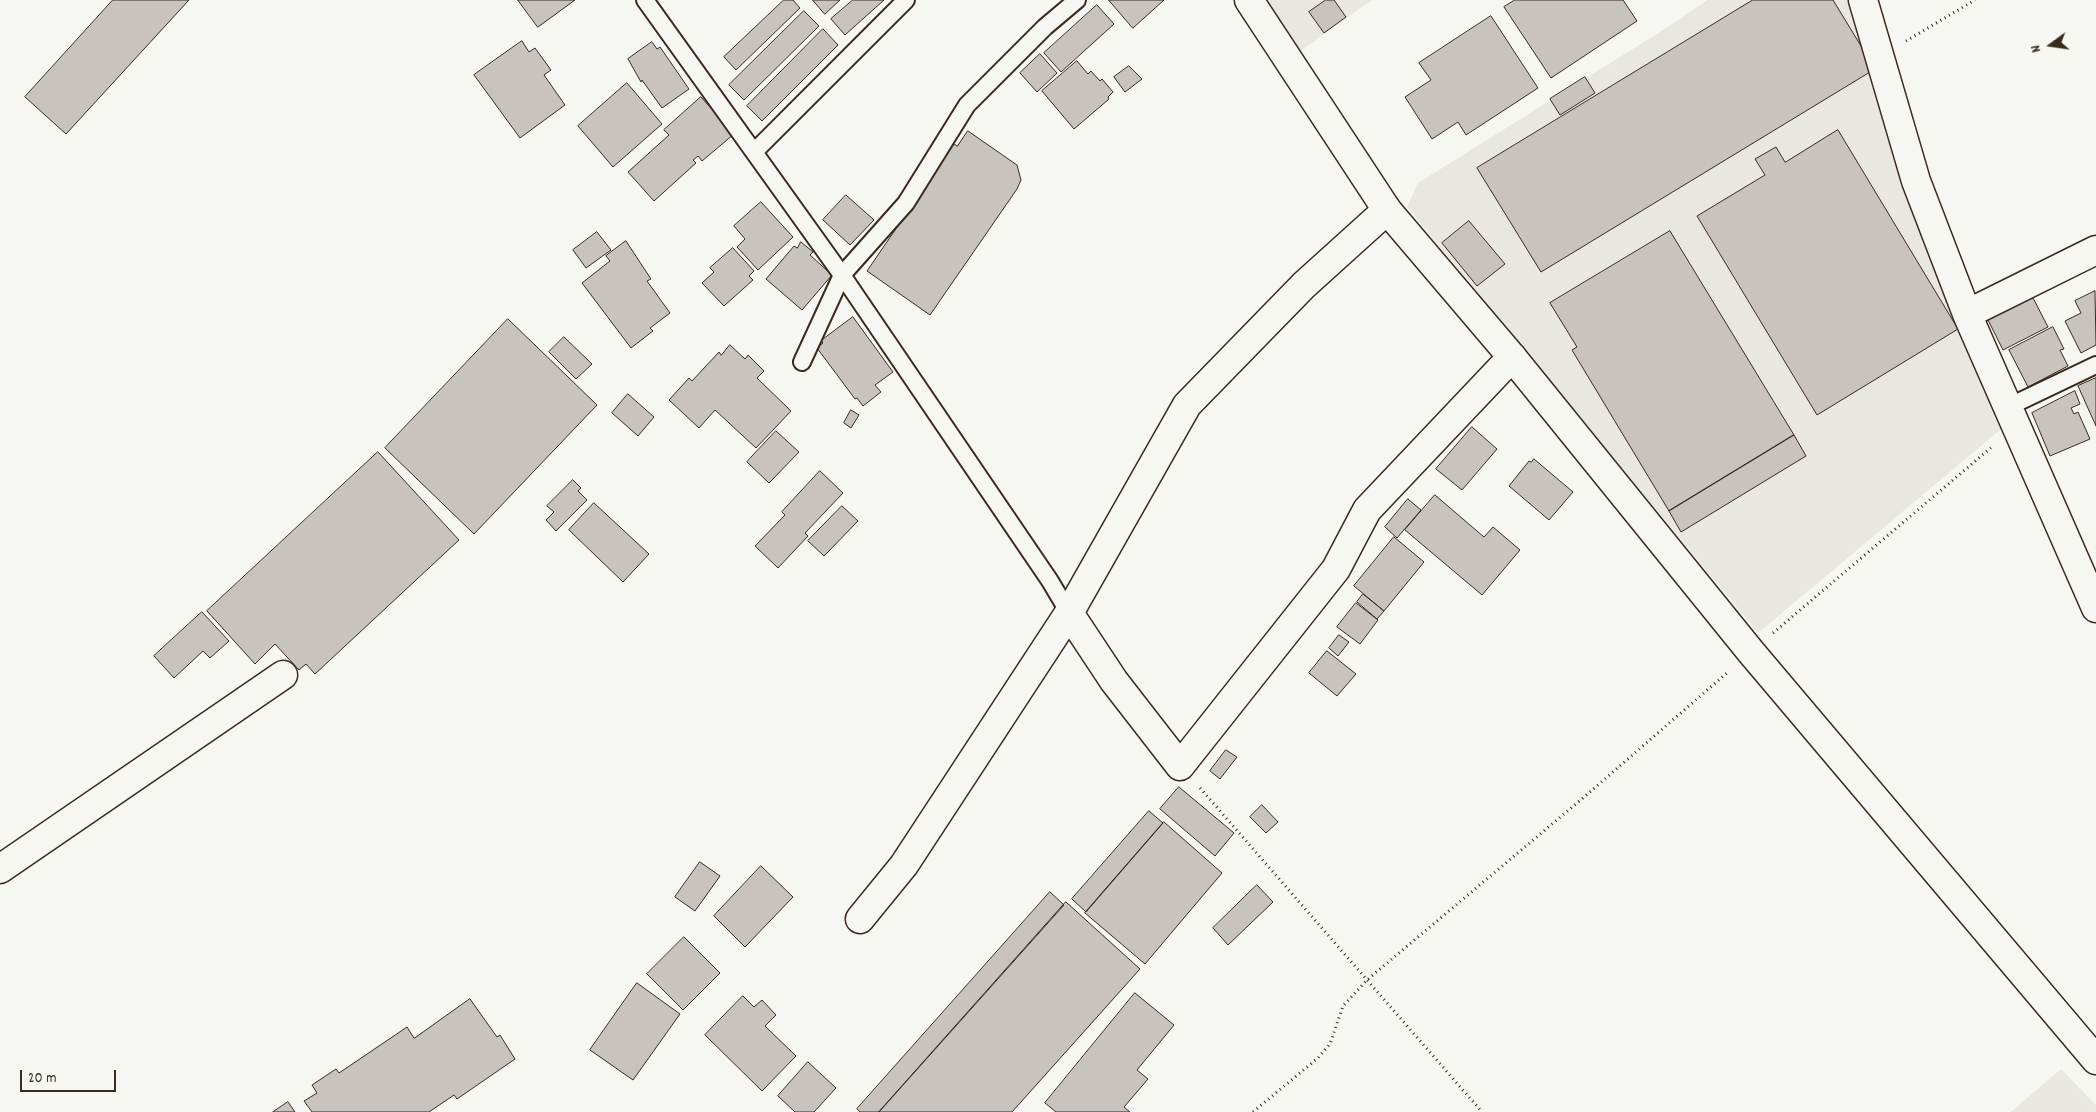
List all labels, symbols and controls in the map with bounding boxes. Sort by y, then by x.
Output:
north arrow [2026,20,2076,70]
text: N [2026,43,2047,54]
scale bar [22,1060,119,1092]
text: 20 m [28,1068,56,1090]

